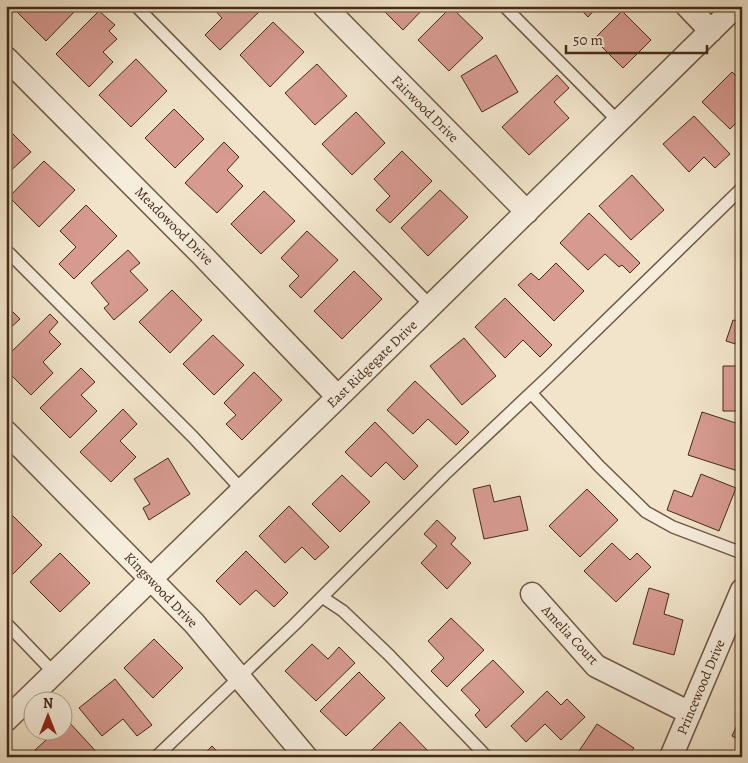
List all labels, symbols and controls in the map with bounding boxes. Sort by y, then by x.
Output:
scale bar [566,22,707,54]
text: 50 m [573,30,603,50]
street label: Fairwood Drive [387,71,463,147]
street label: Meadowood Drive [131,183,217,269]
street label: East Ridgegate Drive [323,316,421,412]
street label: Kingswood Drive [120,548,202,632]
street label: Amelia Court [537,600,603,669]
street label: Princewood Drive [672,636,730,738]
north arrow [22,690,72,740]
text: N [43,694,53,713]

